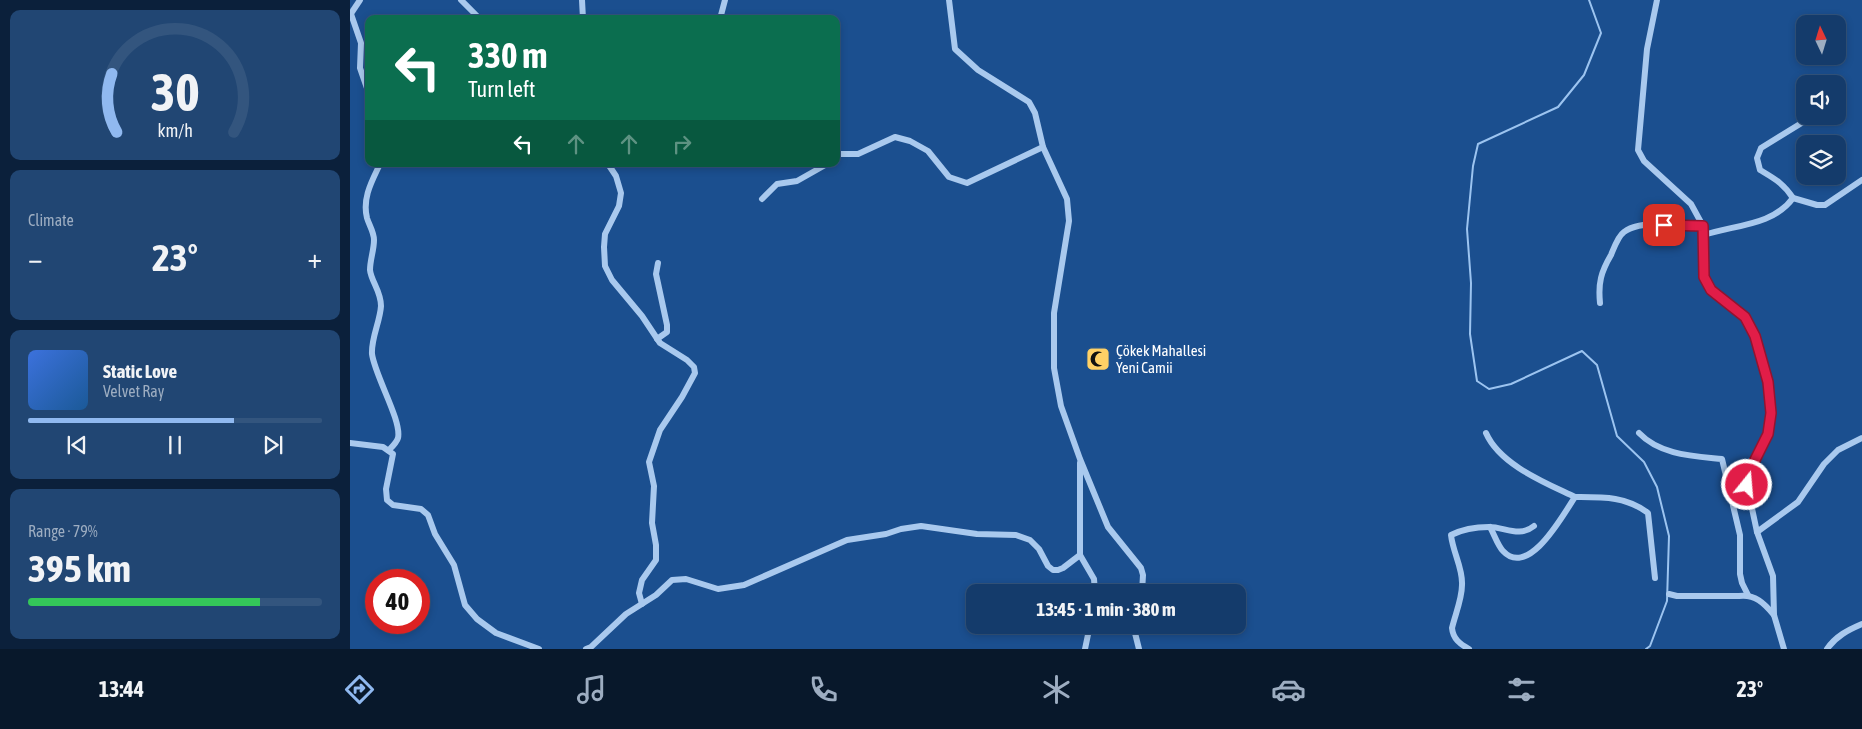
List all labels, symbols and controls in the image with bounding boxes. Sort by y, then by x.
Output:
north arrow [1796,15,1846,65]
map controls [1796,15,1846,185]
icon: left [385,35,450,100]
text: 330 m [468,35,547,75]
text: 30 [151,62,199,122]
button: sound [1796,75,1846,125]
text: Turn left [468,76,535,102]
text: km/h [157,120,193,141]
icon: left [509,130,537,158]
icon: ahead [562,130,590,158]
icon: ahead [615,130,643,158]
icon: right [668,130,696,158]
button: layers [1796,135,1846,185]
pin [1643,204,1685,246]
text: Climate [28,211,74,229]
icon: arrive [1650,211,1678,239]
text: 23° [152,236,198,279]
text: − [28,242,43,274]
text: + [307,242,322,274]
place label: Çökek Mahallesi Yeni Camii [1116,342,1206,376]
mosque icon: Çökek Mahallesi Yeni Camii [1085,346,1111,372]
text: Static Love [103,360,177,382]
text: Velvet Ray [103,382,164,400]
icon: previous [63,431,91,459]
icon: pause [161,431,189,459]
icon: next [259,431,287,459]
position arrow [1720,458,1772,510]
text: Range · 79% [28,522,98,540]
text: 395 km [28,547,131,590]
speed limit sign: 40 [365,569,430,634]
text: 13:45 · 1 min · 380 m [1036,598,1176,620]
icon: directions [342,672,377,707]
icon: music [574,672,609,707]
icon: phone [806,672,841,707]
icon: climate [1039,672,1074,707]
icon: car [1271,672,1306,707]
icon: filters [1504,672,1539,707]
text: 13:44 [99,676,144,702]
text: 23° [1736,676,1763,702]

